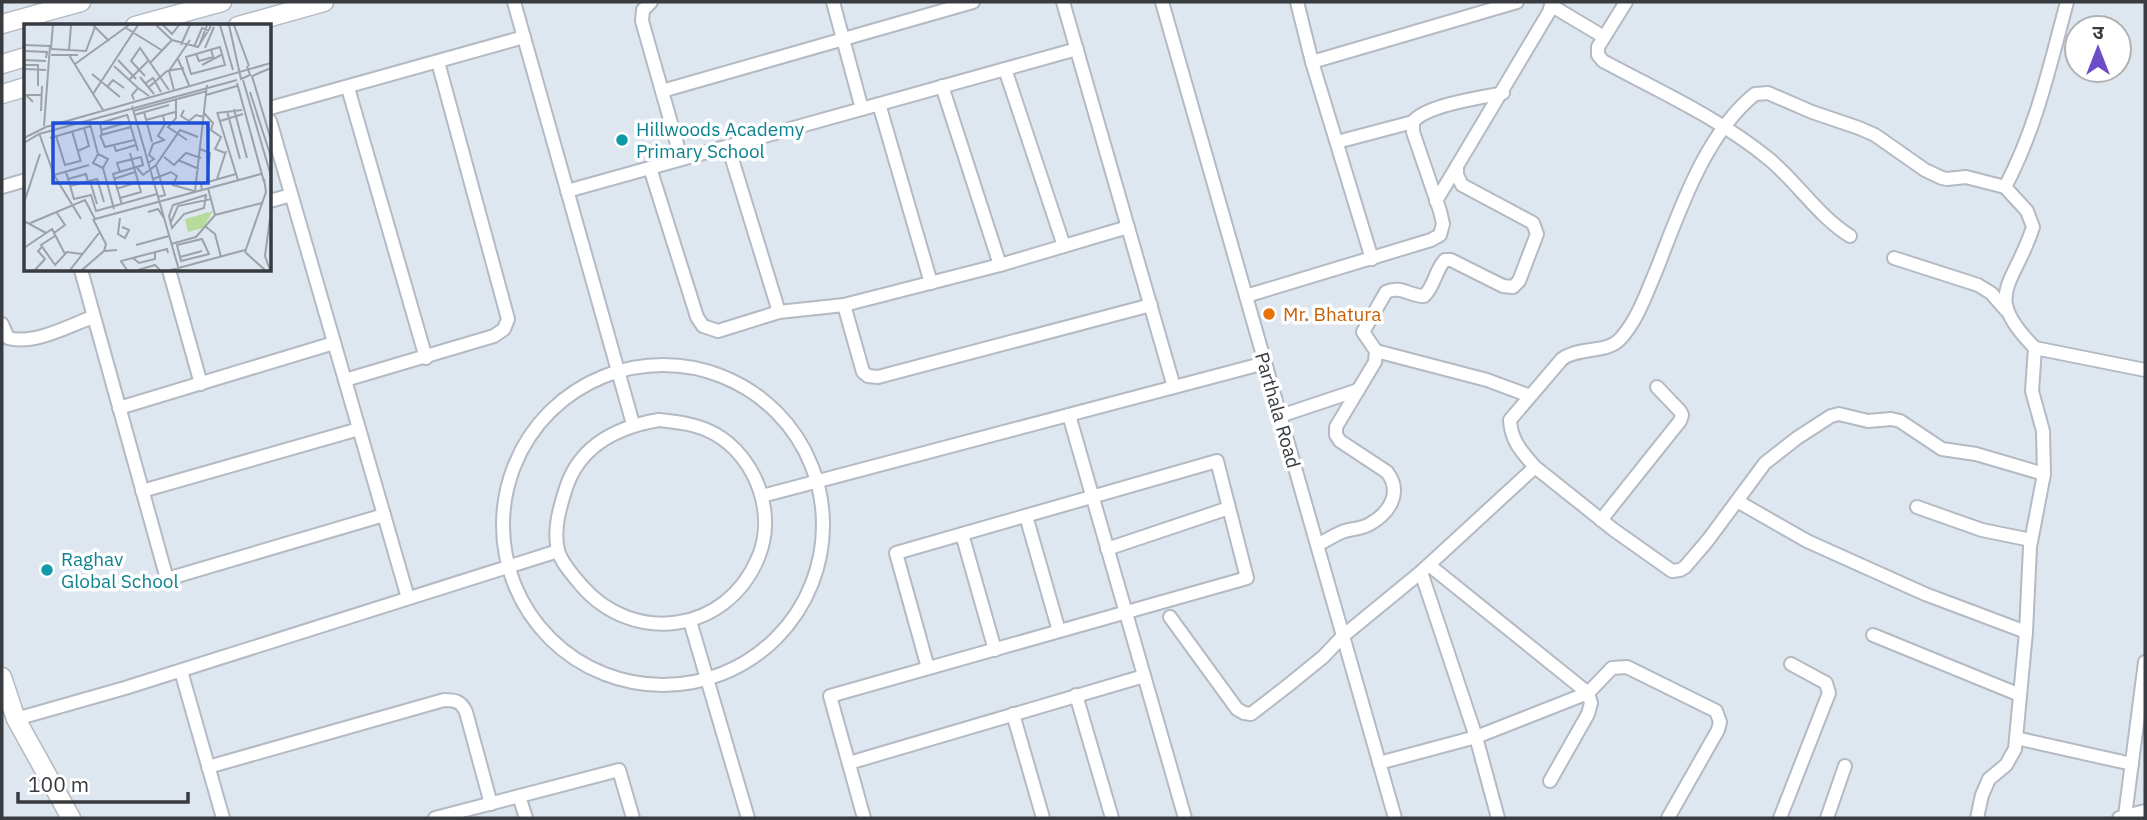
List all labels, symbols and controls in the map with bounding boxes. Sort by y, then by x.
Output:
north arrow [2063,14,2133,84]
text: उ [2092,20,2104,44]
inset map [24,24,271,271]
place label: Hillwoods Academy Primary School [636,117,805,163]
marker: Hillwoods Academy Primary School [614,132,630,148]
place label: Mr. Bhatura [1283,302,1381,326]
marker: Mr. Bhatura [1261,306,1277,322]
street label: Parthala Road [1250,349,1306,471]
place label: Raghav Global School [61,547,179,593]
marker: Raghav Global School [39,562,55,578]
scale bar [18,760,187,804]
text: 100 m [28,770,89,798]

